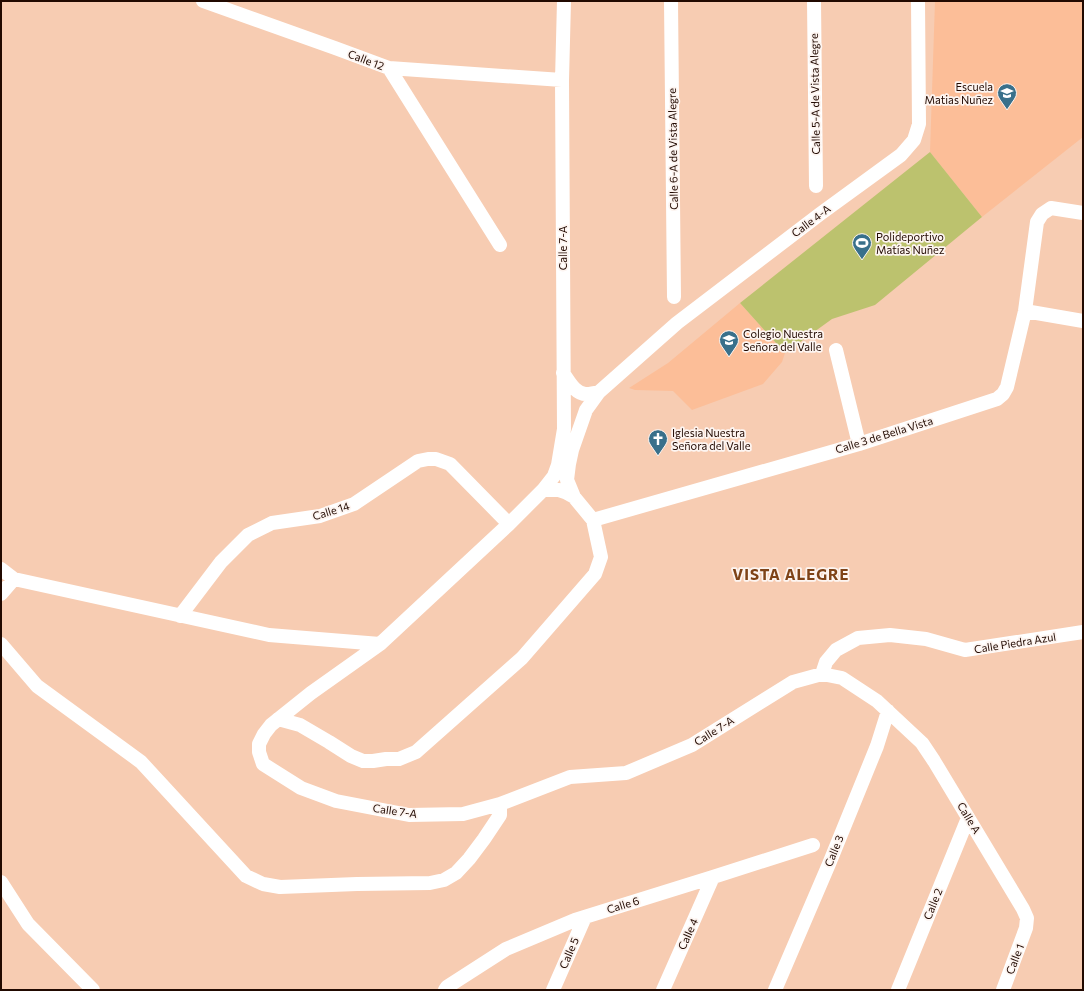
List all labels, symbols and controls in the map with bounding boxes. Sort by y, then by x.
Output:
street label: Calle 5-A de Vista Alegre [807,33,822,155]
street label: Calle 12 [346,47,386,72]
place label: Escuela Matias Nuñez [925,80,994,106]
school or university icon: Escuela Matias Nuñez [996,82,1018,110]
street label: Calle 6-A de Vista Alegre [665,88,680,210]
street label: Calle 4-A [789,202,833,239]
street label: Calle 7-A [556,225,569,270]
place label: Polideportivo Matías Nuñez [876,230,945,256]
sports icon: Polideportivo Matías Nuñez [851,232,873,260]
place label: Colegio Nuestra Señora del Valle [743,327,823,353]
school or university icon: Colegio Nuestra Señora del Valle [718,329,740,357]
street label: Calle 3 de Bella Vista [833,413,934,456]
place label: Iglesia Nuestra Señora del Valle [672,426,751,452]
church icon: Iglesia Nuestra Señora del Valle [647,428,669,456]
street label: Calle 14 [311,499,351,522]
district label: VISTA ALEGRE [733,565,849,583]
street label: Calle Piedra Azul [973,630,1057,655]
street label: Calle 7-A [691,713,736,748]
street label: Calle A [955,800,984,836]
street label: Calle 7-A [372,801,418,820]
street label: Calle 3 [821,833,846,869]
street label: Calle 2 [920,886,945,921]
street label: Calle 6 [605,893,641,916]
street label: Calle 4 [675,916,700,952]
street label: Calle 5 [556,935,581,971]
street label: Calle 1 [1003,942,1026,976]

